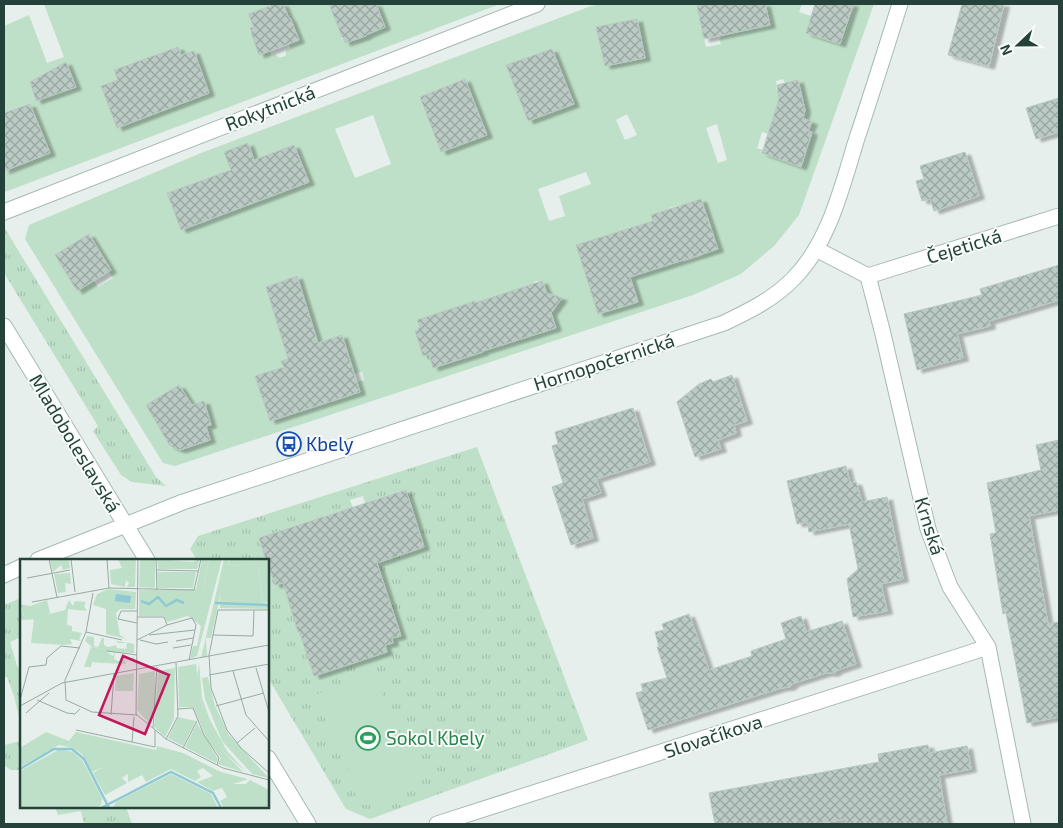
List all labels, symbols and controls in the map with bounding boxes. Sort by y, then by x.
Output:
north arrow [993,20,1043,70]
text: N [996,42,1015,58]
street label: Rokytnická [222,80,318,135]
street label: Čejetická [924,223,1004,268]
street label: Hornopočernická [530,328,677,395]
street label: Mladoboleslavská [25,369,126,516]
bus stop icon: Kbely [276,431,302,457]
place label: Kbely [306,432,354,455]
street label: Krnská [911,494,950,558]
inset map [20,559,269,808]
street label: Slovačíkova [661,709,765,762]
sports icon: Sokol Kbely [355,725,381,751]
place label: Sokol Kbely [386,726,485,749]

